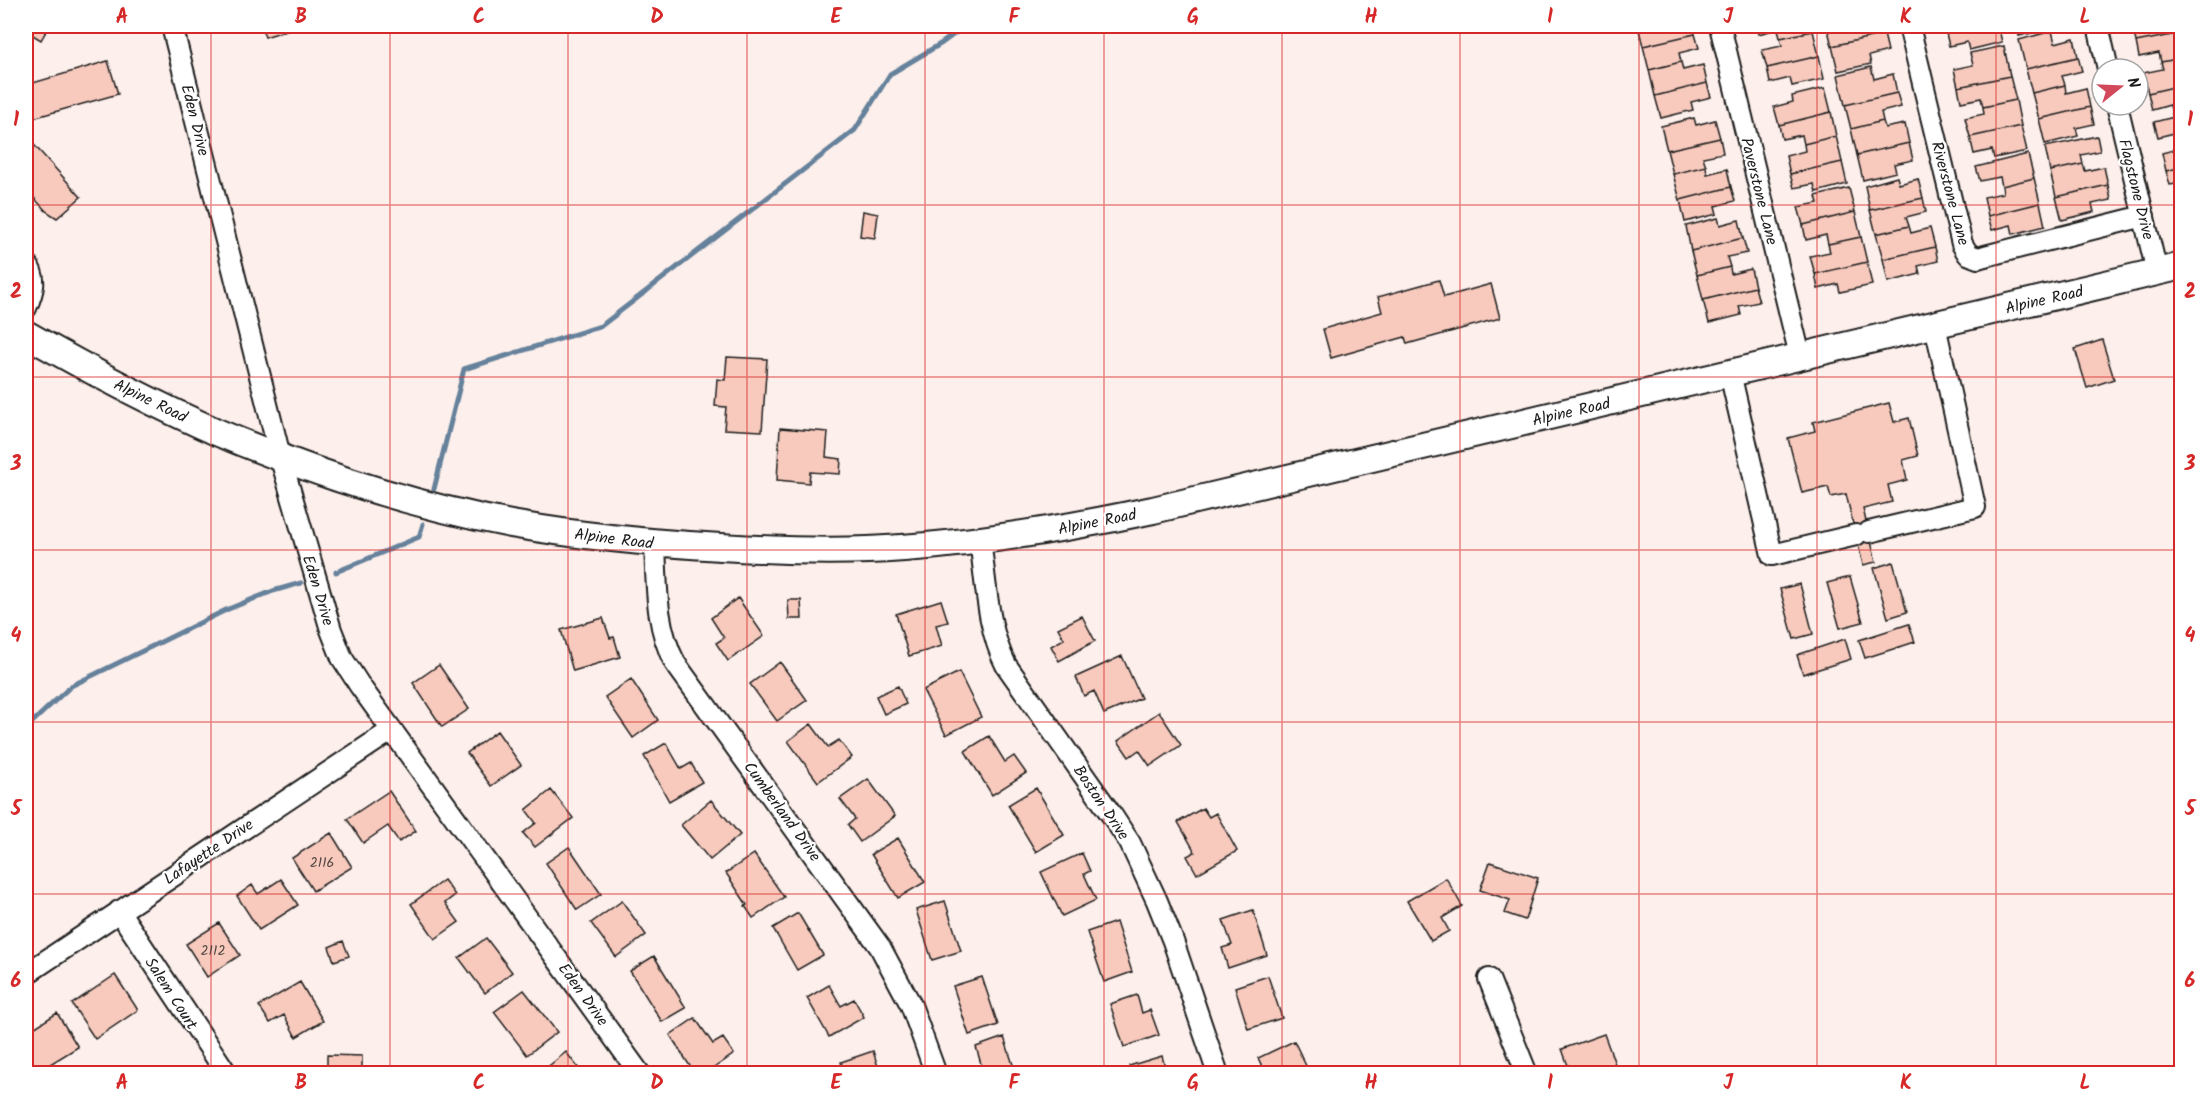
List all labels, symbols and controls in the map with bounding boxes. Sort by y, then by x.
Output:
text: A [116,2,128,34]
text: B [295,2,307,34]
text: C [473,2,485,34]
text: D [650,2,664,34]
text: E [830,2,842,34]
text: F [1009,2,1021,34]
text: G [1187,2,1199,34]
text: H [1364,2,1378,34]
text: I [1547,2,1553,34]
text: J [1723,2,1734,34]
text: K [1900,2,1912,34]
text: L [2080,2,2090,34]
north arrow [2090,57,2150,117]
text: N [2119,74,2146,91]
street label: Eden Drive [174,82,215,159]
text: 1 [13,105,19,137]
text: 1 [2187,105,2193,137]
street label: Paverstone Lane [1733,135,1784,248]
street label: Flagstone Drive [2111,136,2160,242]
street label: Riverstone Lane [1924,139,1975,248]
text: 2 [10,277,22,309]
text: 2 [2184,277,2196,309]
street label: Alpine Road [2003,279,2087,322]
street label: Alpine Road [109,373,192,430]
street label: Alpine Road [1530,391,1614,434]
text: 3 [10,449,22,481]
text: 3 [2184,449,2196,481]
street label: Alpine Road [1056,502,1140,542]
street label: Alpine Road [573,522,656,557]
street label: Eden Drive [295,552,340,629]
text: 4 [11,621,22,653]
text: 4 [2185,621,2196,653]
street label: Cumberland Drive [737,757,827,867]
street label: Boston Drive [1066,760,1135,845]
text: 5 [10,794,23,826]
text: 5 [2184,794,2197,826]
street label: Lafayette Drive [159,813,259,892]
house number: 2116 [310,852,334,874]
house number: 2112 [200,940,226,962]
street label: Salem Court [138,952,204,1036]
street label: Eden Drive [551,958,614,1032]
text: 6 [11,966,22,998]
text: 6 [2185,966,2196,998]
text: A [116,1068,128,1099]
text: B [295,1068,307,1099]
text: C [473,1068,485,1099]
text: D [650,1068,664,1099]
text: E [830,1068,842,1099]
text: F [1009,1068,1021,1099]
text: G [1187,1068,1199,1099]
text: H [1364,1068,1378,1099]
text: I [1547,1068,1553,1099]
text: J [1723,1068,1734,1099]
text: K [1900,1068,1912,1099]
text: L [2080,1068,2090,1099]

